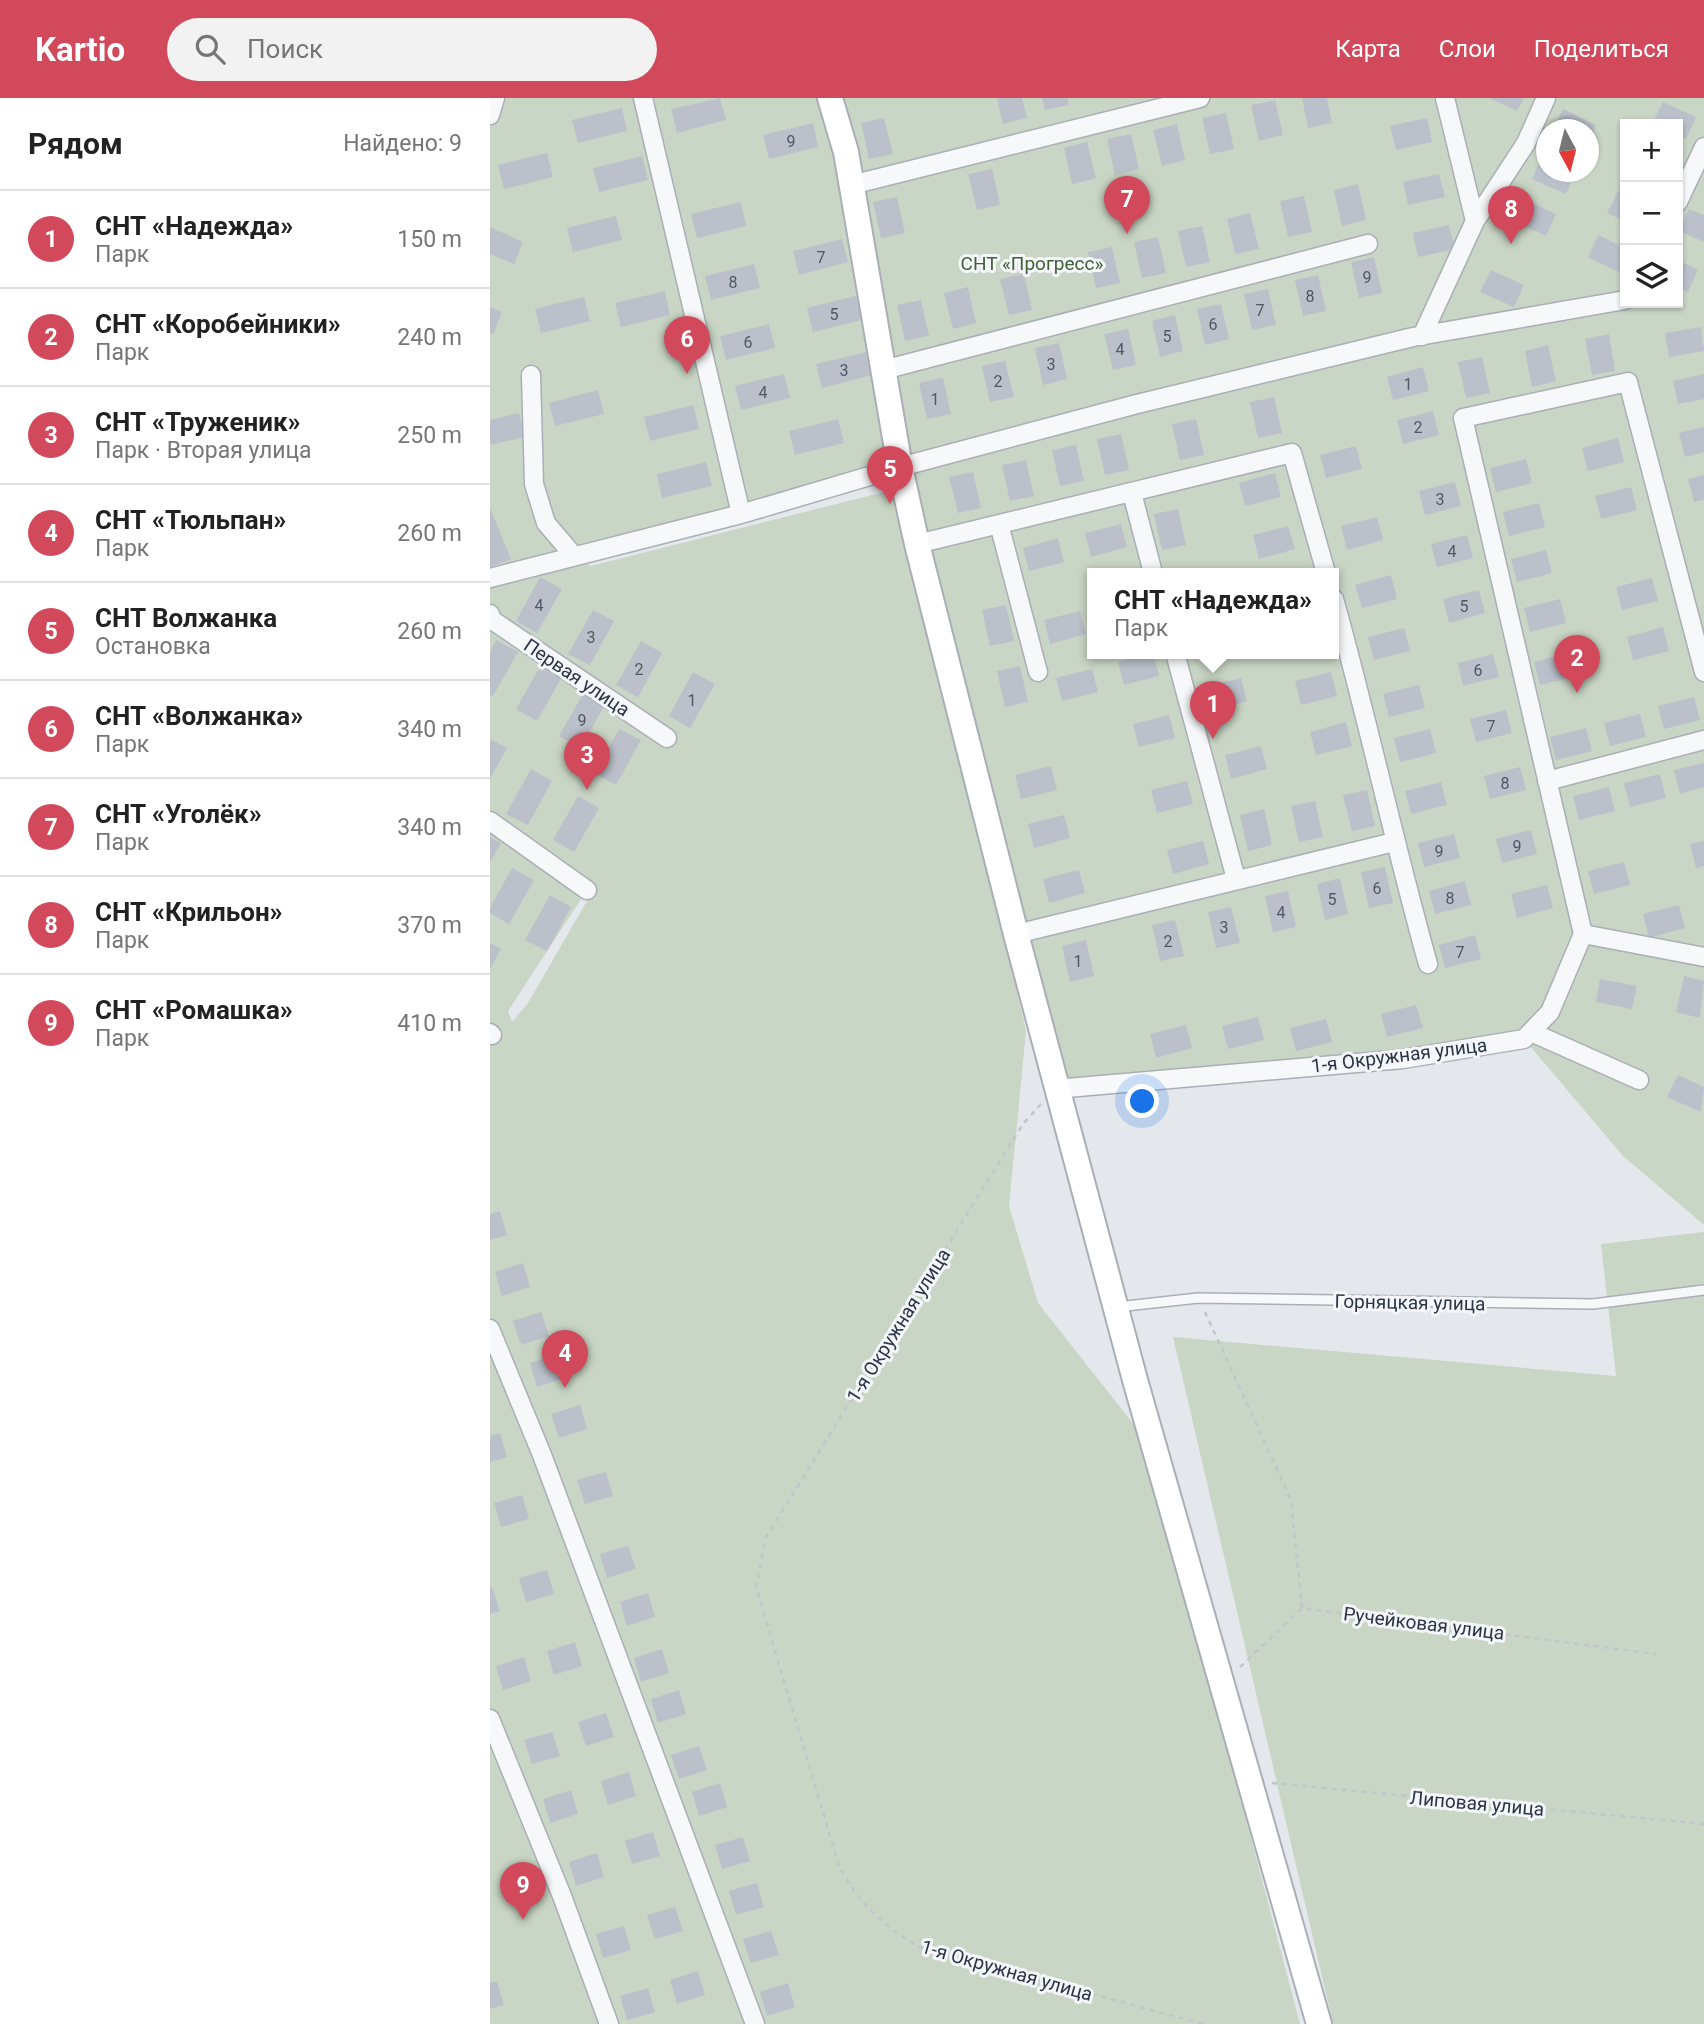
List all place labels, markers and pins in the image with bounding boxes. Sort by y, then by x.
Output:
pin: 7 [1104,176,1150,234]
pin: 8 [1488,186,1534,244]
pin: 6 [664,316,710,374]
pin: 5 [867,446,913,504]
pin: 2 [1554,635,1600,693]
pin: 1 [1190,681,1236,739]
pin: 3 [564,732,610,790]
pin: 4 [542,1330,588,1388]
pin: 9 [500,1862,546,1920]

